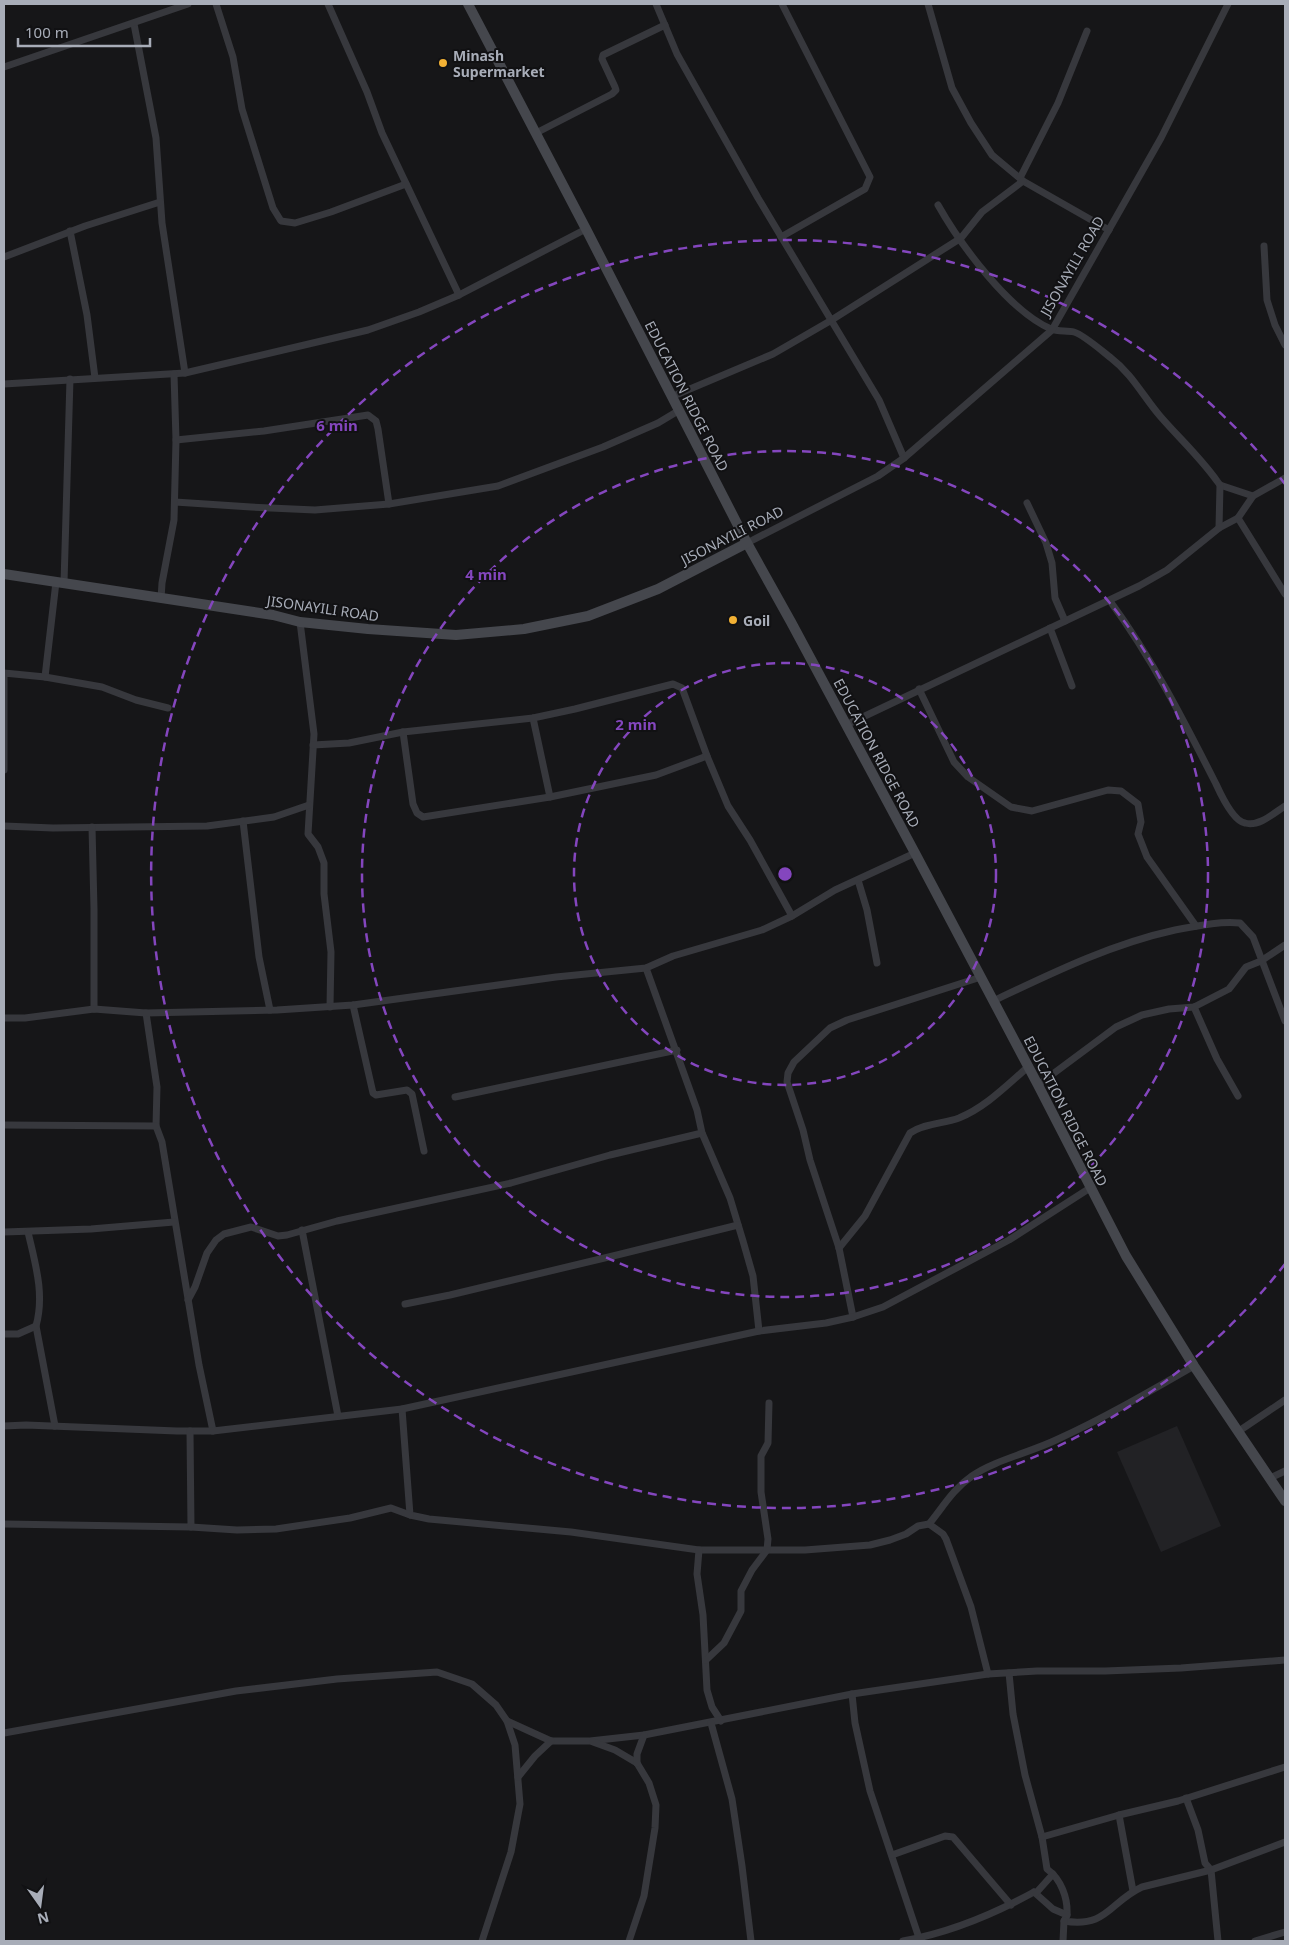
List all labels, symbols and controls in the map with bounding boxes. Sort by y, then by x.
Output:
scale bar [18,15,150,47]
text: 100 m [25,22,69,42]
place label: Minash Supermarket [453,46,545,81]
marker: Minash Supermarket [437,57,449,69]
street label: JISONAYILI ROAD [1035,212,1108,321]
street label: EDUCATION RIDGE ROAD [641,317,733,475]
text: 6 min [316,415,358,435]
street label: JISONAYILI ROAD [676,501,787,570]
text: 4 min [465,564,507,584]
street label: JISONAYILI ROAD [264,590,380,625]
place label: Goil [743,611,770,630]
marker: Goil [727,614,739,626]
street label: EDUCATION RIDGE ROAD [829,675,925,831]
text: 2 min [615,714,657,734]
centre of rings [776,865,794,883]
street label: EDUCATION RIDGE ROAD [1020,1032,1112,1190]
north arrow [15,1880,65,1930]
text: N [35,1908,51,1929]

